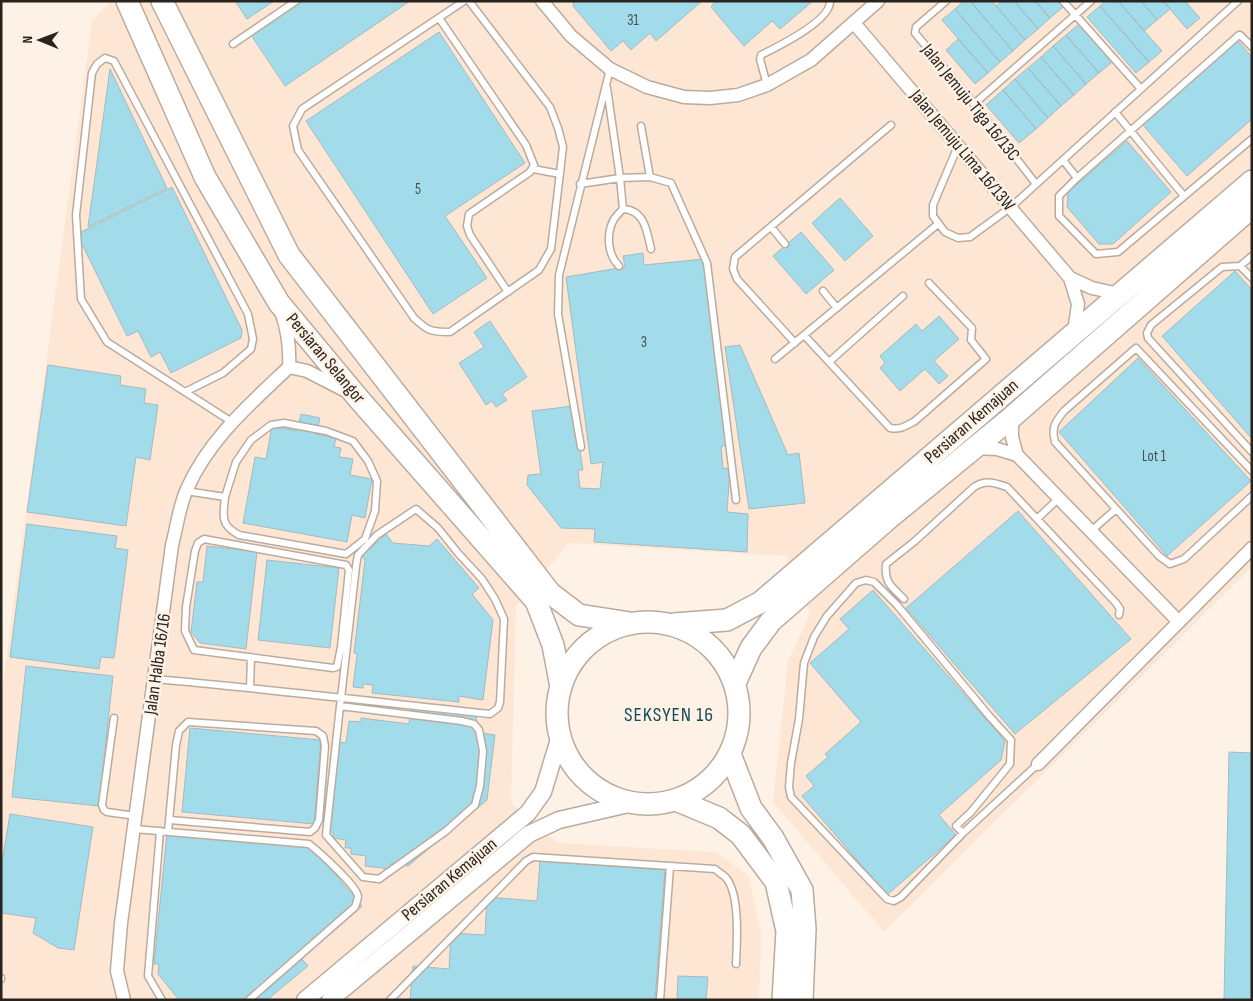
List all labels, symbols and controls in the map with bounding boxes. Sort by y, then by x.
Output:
house number: 31 [627,11,640,30]
north arrow [15,15,65,65]
text: N [19,36,36,44]
street label: Jalan Jemuju Tiga 16/13C [916,39,1024,165]
street label: Jalan Jemuju Lima 16/13W [905,85,1020,215]
house number: 5 [415,180,421,199]
street label: Persiaran Selangor [282,309,370,408]
house number: 3 [641,333,647,352]
street label: Persiaran Kemajuan [920,375,1023,468]
house number: Lot 1 [1142,447,1167,466]
street label: Jalan Halba 16/16 [140,612,175,717]
district label: SEKSYEN 16 [624,703,714,727]
street label: Persiaran Kemajuan [397,833,501,925]

